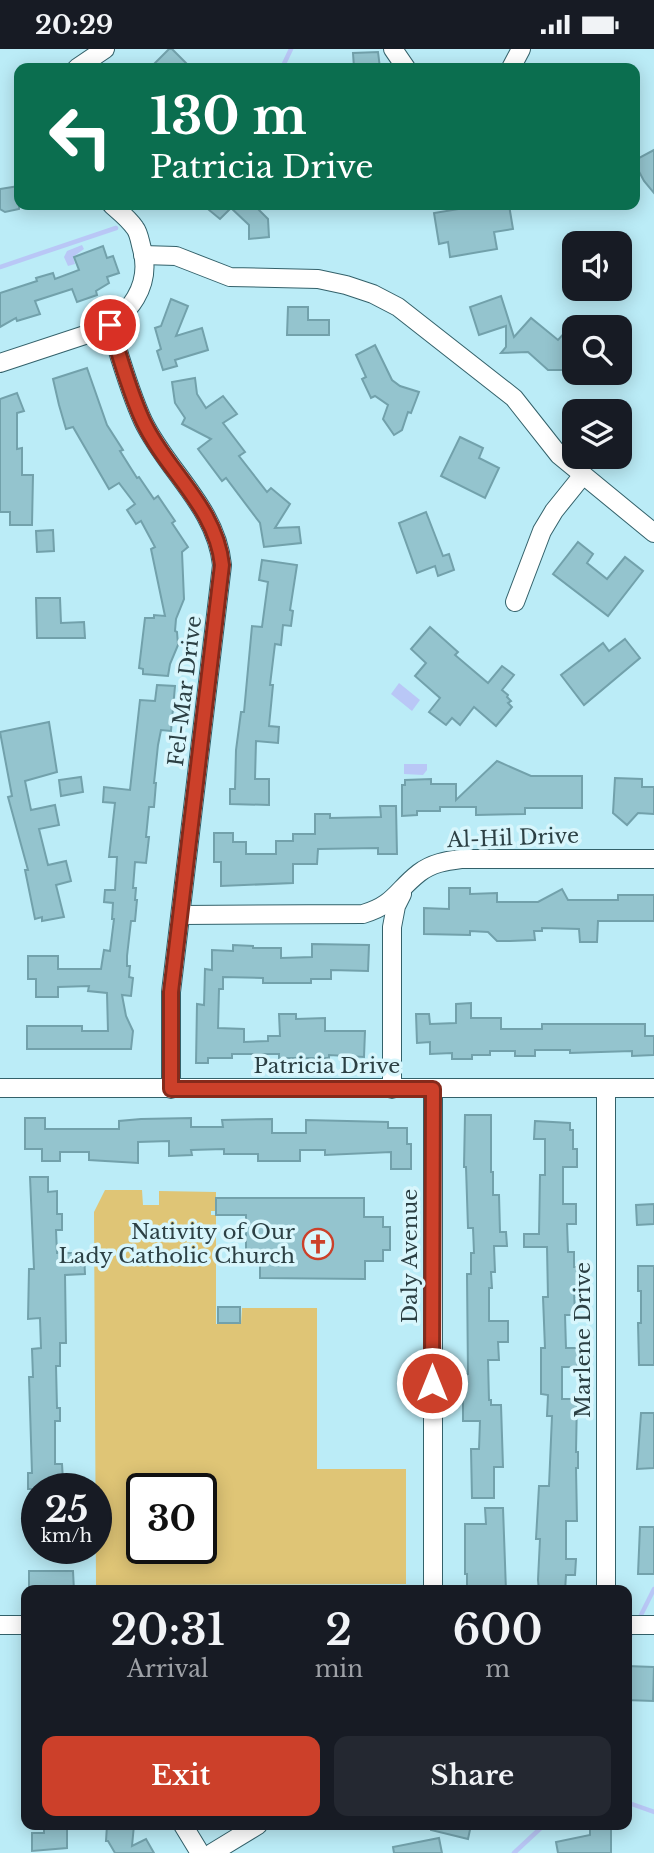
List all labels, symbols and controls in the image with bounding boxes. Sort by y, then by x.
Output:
text: 20:29 [35,9,113,41]
text: 130 m [150,86,307,147]
icon: left [35,91,126,182]
text: Patricia Drive [150,147,374,187]
map controls [562,231,632,469]
button: sound [562,231,632,301]
pin [80,295,140,355]
icon: arrive [91,306,129,344]
button: search [562,315,632,385]
button: layers [562,399,632,469]
street label: Fel-Mar Drive [163,614,207,768]
street label: Al-Hil Drive [446,823,579,853]
street label: Patricia Drive [254,1053,400,1079]
street label: Daly Avenue [397,1189,423,1323]
place label: Nativity of Our Lady Catholic Church [59,1219,295,1269]
church icon: Nativity of Our Lady Catholic Church [301,1227,335,1261]
street label: Marlene Drive [570,1262,596,1418]
position arrow [395,1346,469,1420]
speed limit sign: 30 [126,1473,217,1564]
text: 25 [45,1488,88,1531]
text: km/h [41,1525,92,1547]
text: 20:31 [110,1604,225,1656]
text: 2 [325,1604,352,1656]
text: 600 [452,1604,543,1656]
text: Arrival [127,1655,209,1683]
text: min [315,1655,363,1683]
text: m [485,1655,510,1683]
button: Exit [42,1736,320,1816]
button: Share [334,1736,611,1816]

